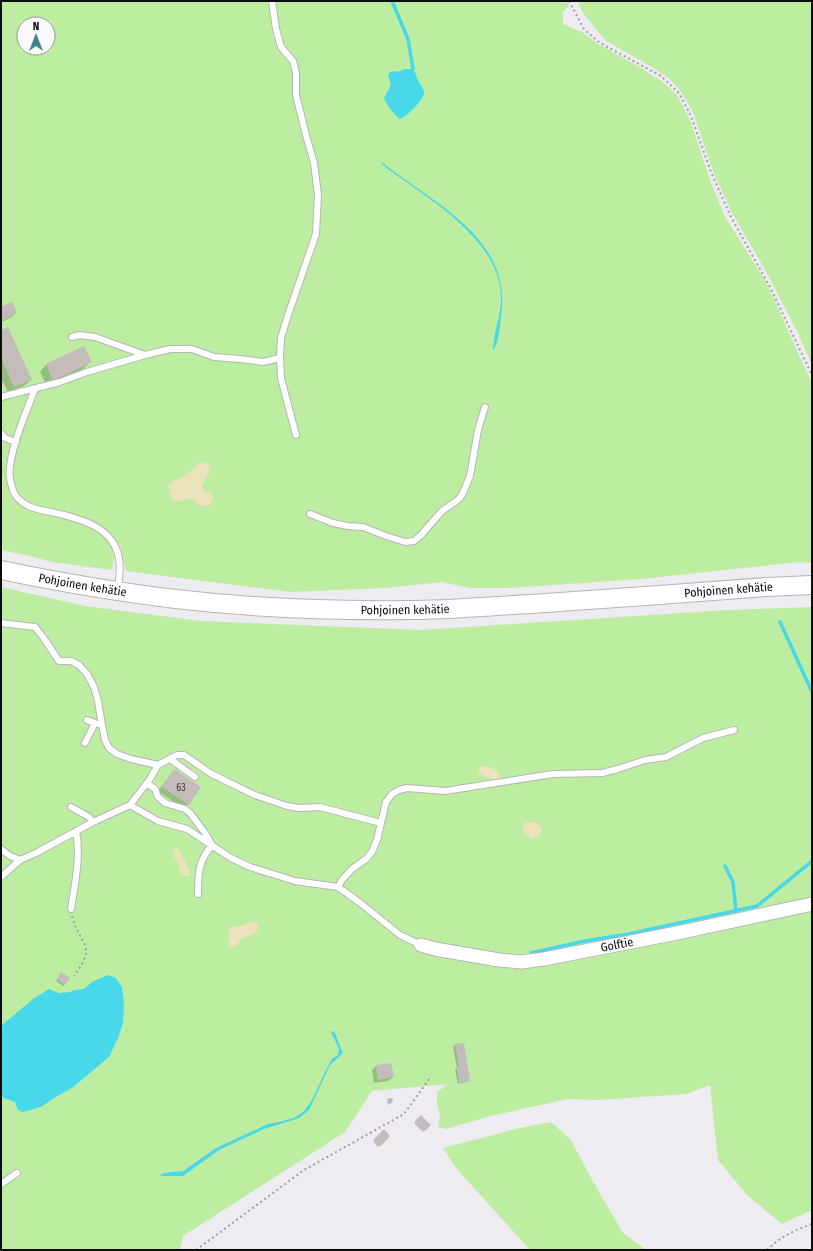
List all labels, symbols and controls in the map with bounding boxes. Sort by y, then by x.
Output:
north arrow [16,16,56,56]
text: N [33,20,39,33]
street label: Pohjoinen kehätie [38,571,128,599]
street label: Pohjoinen kehätie [684,580,773,600]
street label: Pohjoinen kehätie [361,602,450,617]
house number: 63 [176,782,186,794]
street label: Golftie [599,935,634,955]

